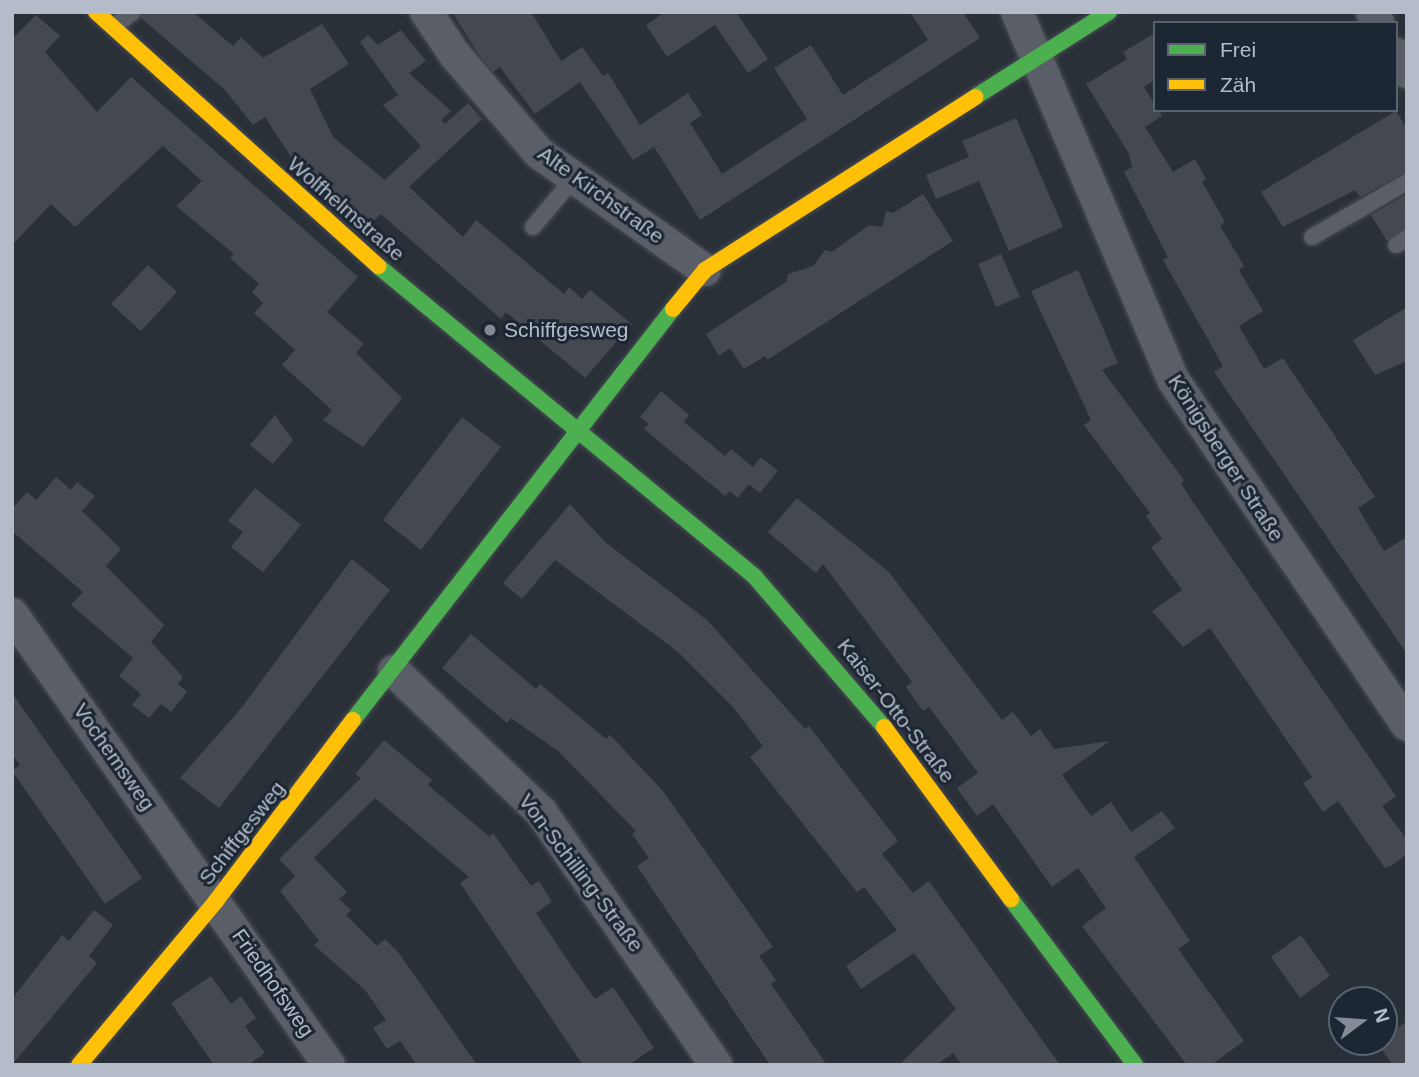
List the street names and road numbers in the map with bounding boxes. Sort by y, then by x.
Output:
street label: Alte Kirchstraße [533,141,669,249]
street label: Wolfhelmstraße [282,151,410,267]
street label: Königsberger Straße [1163,370,1289,546]
street label: Kaiser-Otto-Straße [832,634,960,788]
street label: Vochemsweg [68,699,160,815]
street label: Schiffgesweg [194,776,290,890]
street label: Von-Schilling-Straße [513,789,649,957]
street label: Friedhofsweg [227,924,319,1042]

